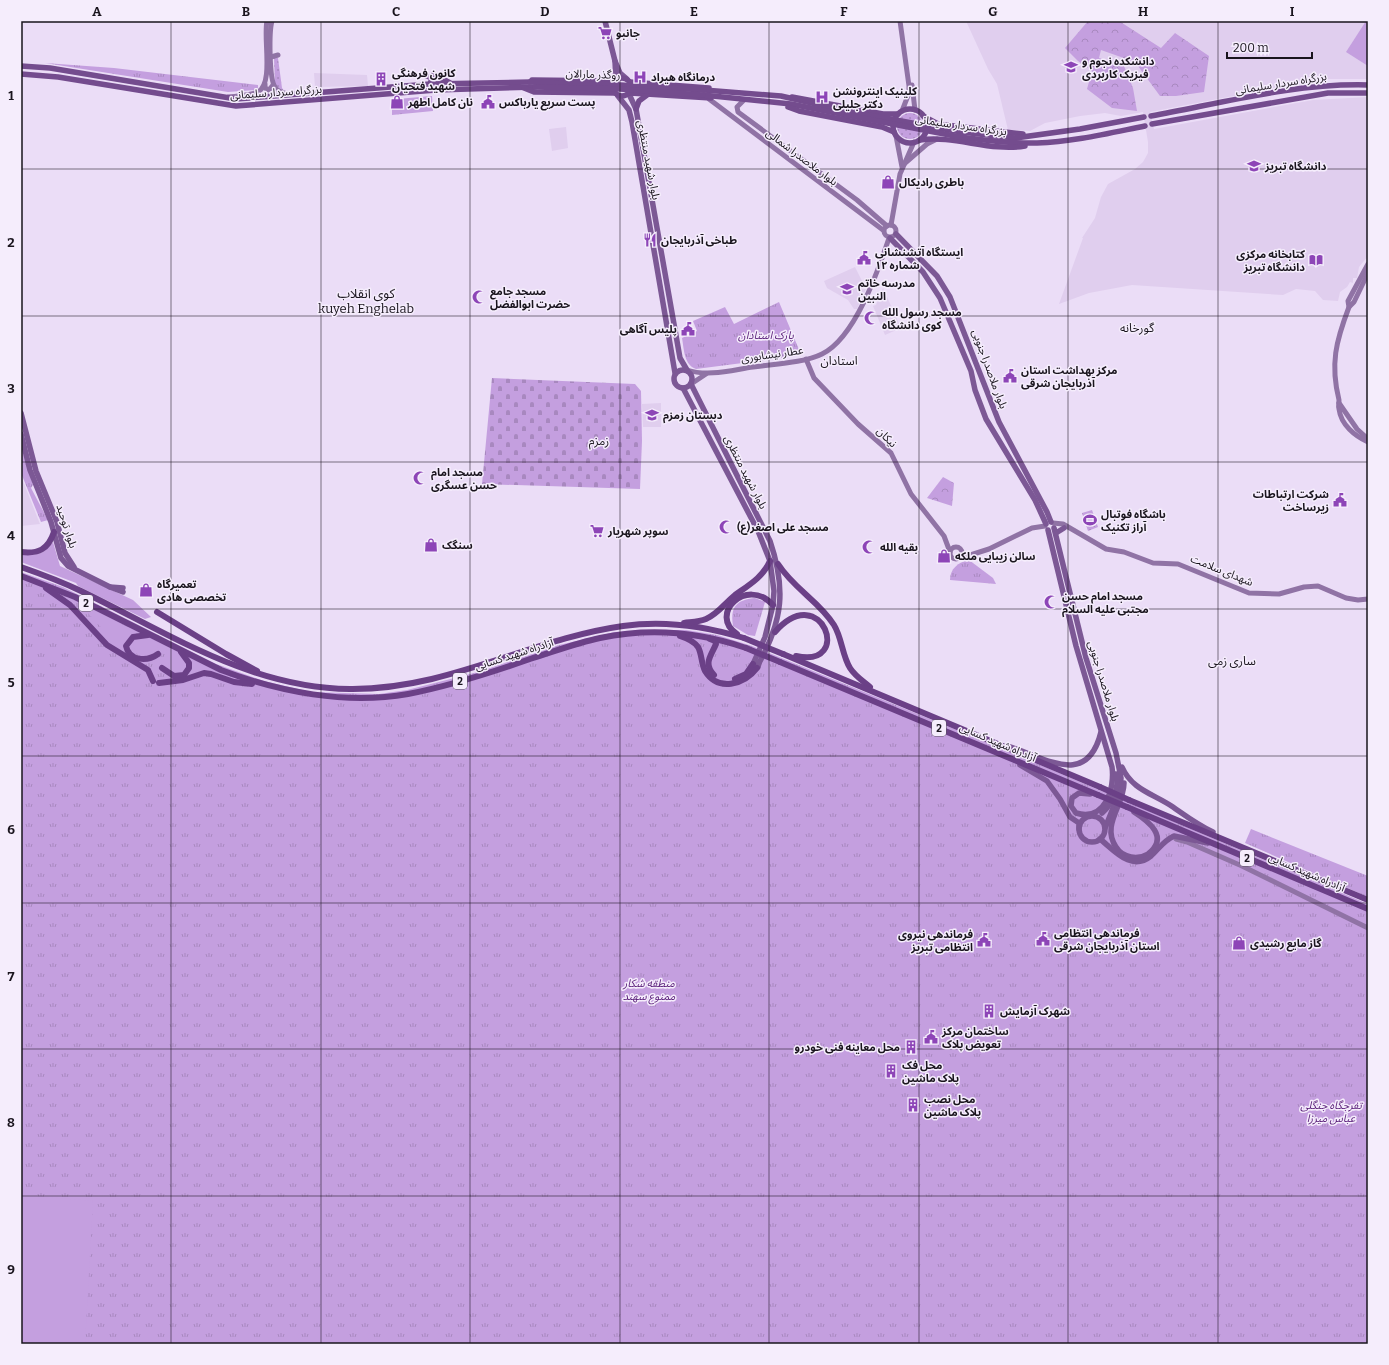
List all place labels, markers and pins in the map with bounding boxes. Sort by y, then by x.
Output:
supermarket icon: جانبو [597,25,613,41]
place label: جانبو [616,27,640,40]
place label: دانشکده نجوم و فیزیک کاربردی [1082,55,1155,81]
school or university icon: دانشکده نجوم و فیزیک کاربردی [1063,59,1079,75]
place label: کانون فرهنگی شهید فتحیان [392,67,457,93]
hospital icon: درمانگاه هیراد [632,69,648,85]
building icon: کانون فرهنگی شهید فتحیان [373,71,389,87]
place label: درمانگاه هیراد [651,71,716,84]
place label: کلینیک اینترونشن دکتر جلیلی [833,85,918,111]
hospital icon: کلینیک اینترونشن دکتر جلیلی [814,89,830,105]
shop icon: نان کامل اطهر [389,94,405,110]
public building icon: پست سریع یارباکس [480,94,496,110]
place label: نان کامل اطهر [407,96,473,109]
place label: پست سریع یارباکس [499,96,596,111]
school or university icon: دانشگاه تبریز [1246,158,1262,174]
place label: دانشگاه تبریز [1264,160,1327,173]
shop icon: باطری رادیکال [880,174,896,190]
place label: باطری رادیکال [899,176,964,189]
restaurant icon: طباخی آذربایجان [642,232,658,248]
place label: طباخی آذربایجان [661,234,737,247]
place label: ایستگاه آتشنشانی شماره ۱۲ [875,246,963,272]
place label: کتابخانه مرکزی دانشگاه تبریز [1236,248,1306,274]
public building icon: ایستگاه آتشنشانی شماره ۱۲ [856,250,872,266]
library icon: کتابخانه مرکزی دانشگاه تبریز [1308,252,1324,268]
place label: مدرسه خاتم النبین [858,277,915,303]
school or university icon: مدرسه خاتم النبین [839,281,855,297]
place label: مسجد جامع حضرت ابوالفضل [490,285,570,311]
mosque icon: مسجد جامع حضرت ابوالفضل [471,289,487,305]
place label: مسجد رسول الله کوی دانشگاه [882,306,962,332]
mosque icon: مسجد رسول الله کوی دانشگاه [863,310,879,326]
public building icon: پلیس آگاهی [680,321,696,337]
place label: پلیس آگاهی [620,323,677,337]
place label: مرکز بهداشت استان آذربایجان شرقی [1021,364,1117,390]
public building icon: مرکز بهداشت استان آذربایجان شرقی [1002,368,1018,384]
school or university icon: دبستان زمزم [644,407,660,423]
place label: دبستان زمزم [663,409,723,424]
place label: مسجد امام حسن عسگری [431,466,497,492]
mosque icon: مسجد امام حسن عسگری [412,470,428,486]
place label: شرکت ارتباطات زیرساخت [1253,488,1329,514]
public building icon: شرکت ارتباطات زیرساخت [1332,492,1348,508]
place label: باشگاه فوتبال آراز تکنیک [1101,508,1166,534]
sports icon: باشگاه فوتبال آراز تکنیک [1082,512,1098,528]
mosque icon: مسجد علی اصغر(ع) [718,519,734,535]
place label: مسجد علی اصغر(ع) [737,521,829,535]
supermarket icon: سوپر شهریار [589,523,605,539]
place label: سوپر شهریار [607,525,668,539]
shop icon: سنگک [423,537,439,553]
place label: سنگک [442,539,473,552]
mosque icon: بقیه الله [861,539,877,555]
place label: بقیه الله [880,541,918,554]
shop icon: سالن زیبایی ملکه [936,548,952,564]
place label: سالن زیبایی ملکه [955,550,1036,563]
place label: تعمیرگاه تخصصی هادی [157,578,226,604]
shop icon: تعمیرگاه تخصصی هادی [138,582,154,598]
place label: مسجد امام حسن مجتبی علیه السلام [1062,590,1149,618]
mosque icon: مسجد امام حسن مجتبی علیه السلام [1043,594,1059,610]
place label: فرماندهی انتظامی استان آذربایجان شرقی [1054,927,1160,953]
place label: فرماندهی نیروی انتظامی تبریز [898,928,973,954]
public building icon: فرماندهی انتظامی استان آذربایجان شرقی [1035,931,1051,947]
public building icon: فرماندهی نیروی انتظامی تبریز [976,932,992,948]
shop icon: گاز مایع رشیدی [1231,935,1247,951]
place label: گاز مایع رشیدی [1250,937,1323,952]
building icon: شهرک آزمایش [981,1003,997,1019]
place label: شهرک آزمایش [1000,1005,1070,1018]
place label: ساختمان مرکز تعویض پلاک [941,1025,1009,1052]
public building icon: ساختمان مرکز تعویض پلاک [923,1029,939,1045]
building icon: محل معاینه فنی خودرو [903,1039,919,1055]
place label: محل معاینه فنی خودرو [795,1041,900,1054]
place label: محل فک پلاک ماشین [902,1059,959,1086]
building icon: محل فک پلاک ماشین [883,1063,899,1079]
place label: محل نصب پلاک ماشین [924,1093,981,1120]
building icon: محل نصب پلاک ماشین [905,1097,921,1113]

